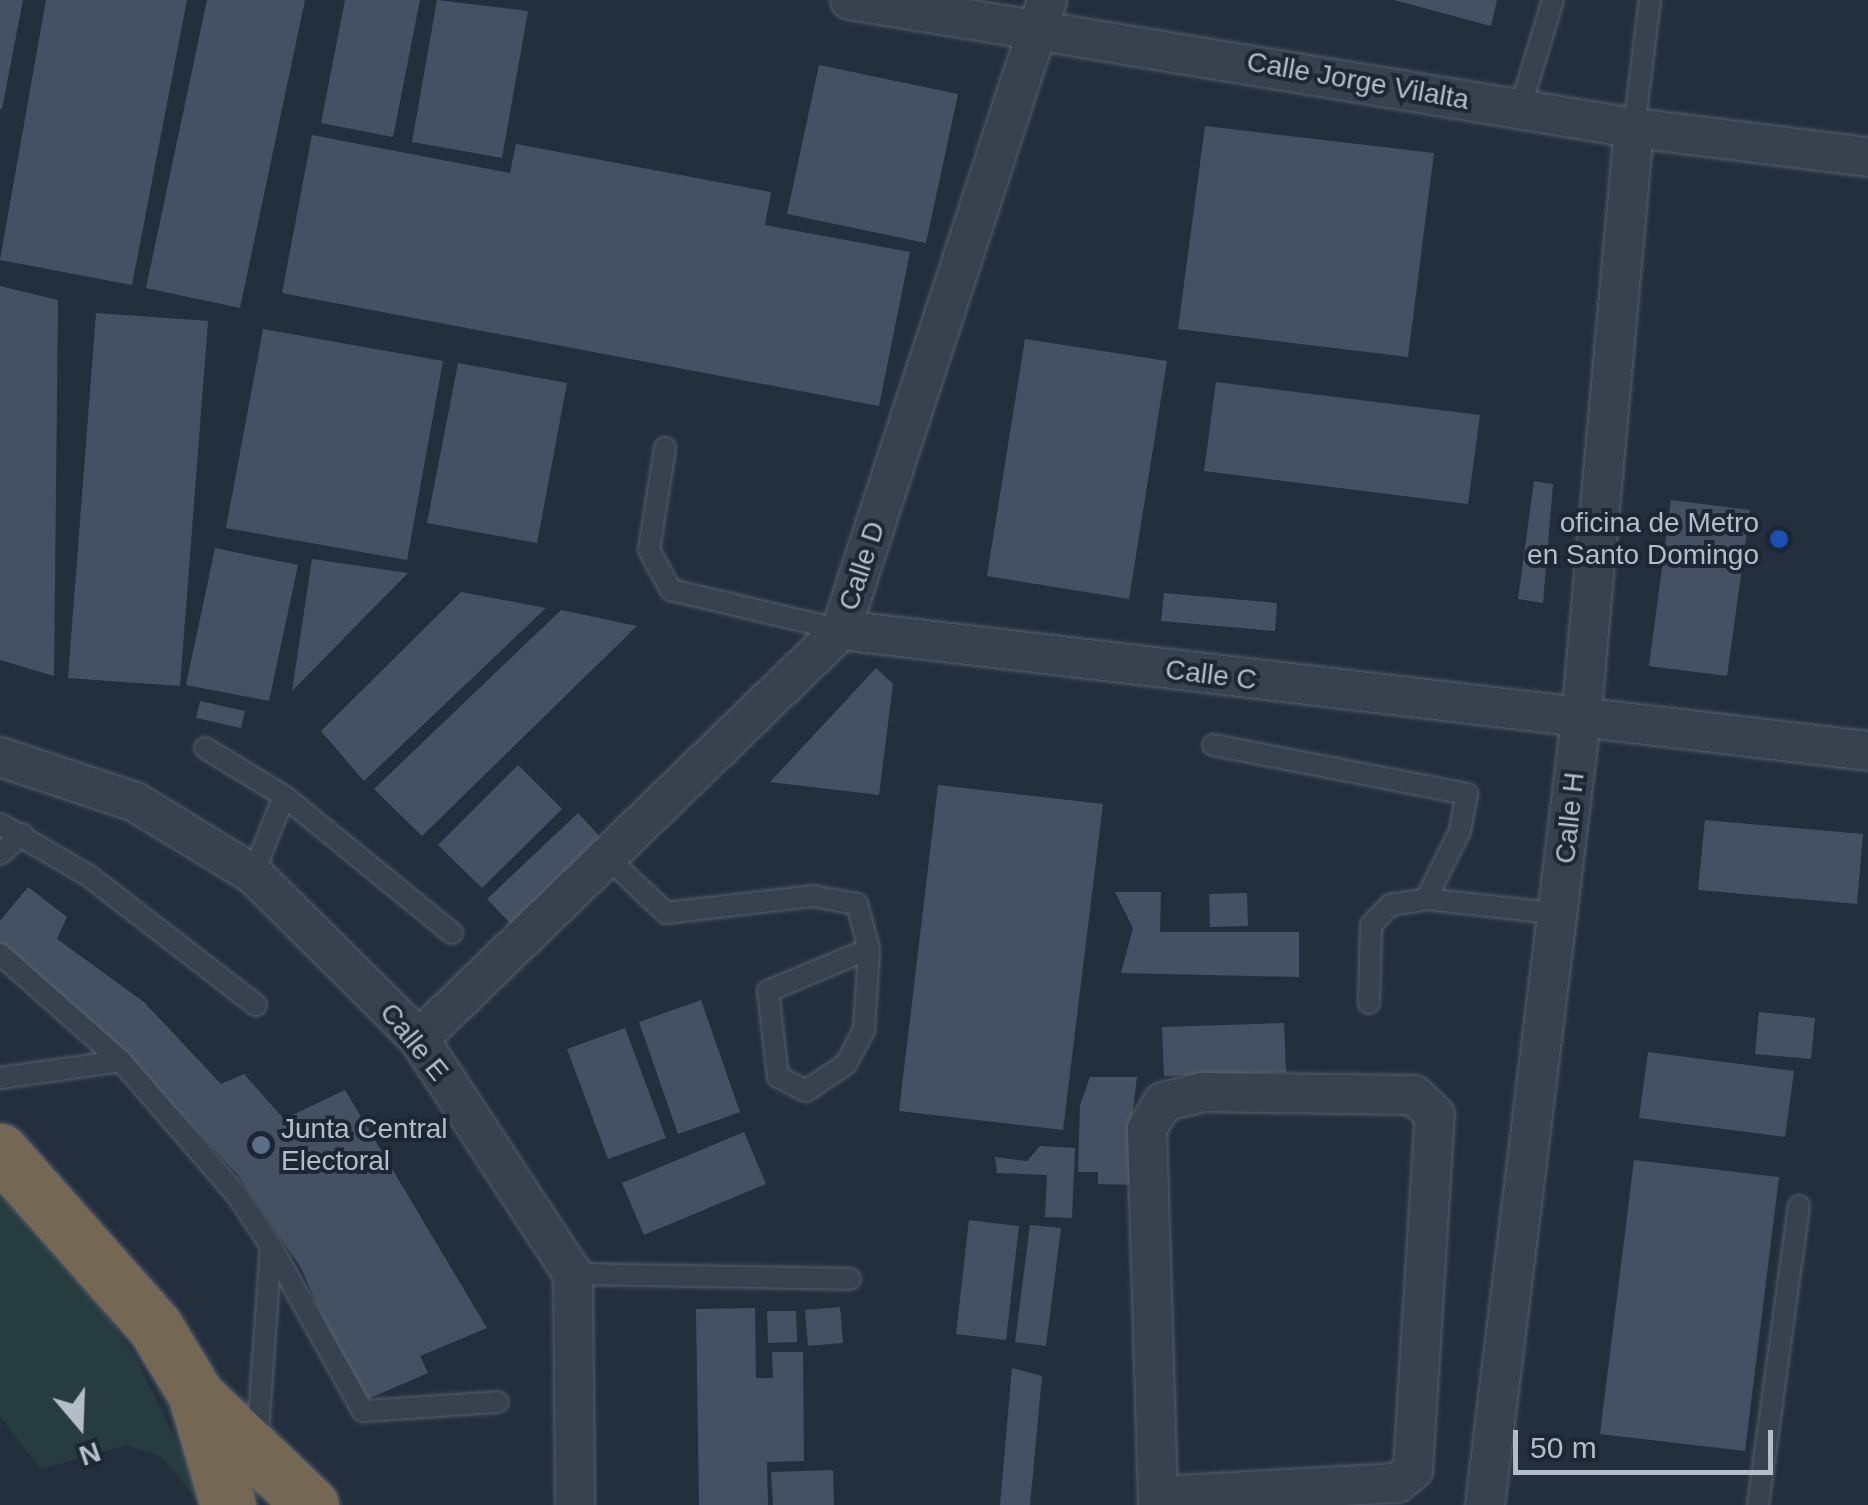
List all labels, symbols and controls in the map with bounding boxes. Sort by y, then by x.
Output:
street label: Calle Jorge Vilalta [1244,45,1472,117]
place label: oficina de Metro en Santo Domingo [1527,506,1759,572]
street label: Calle D [832,517,892,615]
marker: oficina de Metro en Santo Domingo [1768,528,1790,550]
street label: Calle C [1163,653,1259,697]
street label: Calle H [1548,771,1592,865]
street label: Calle E [373,996,455,1088]
place label: Junta Central Electoral [281,1112,448,1178]
marker: Junta Central Electoral [250,1134,272,1156]
north arrow [30,1375,130,1475]
scale bar [1518,1410,1778,1472]
text: 50 m [1530,1431,1597,1464]
text: N [75,1436,105,1472]

